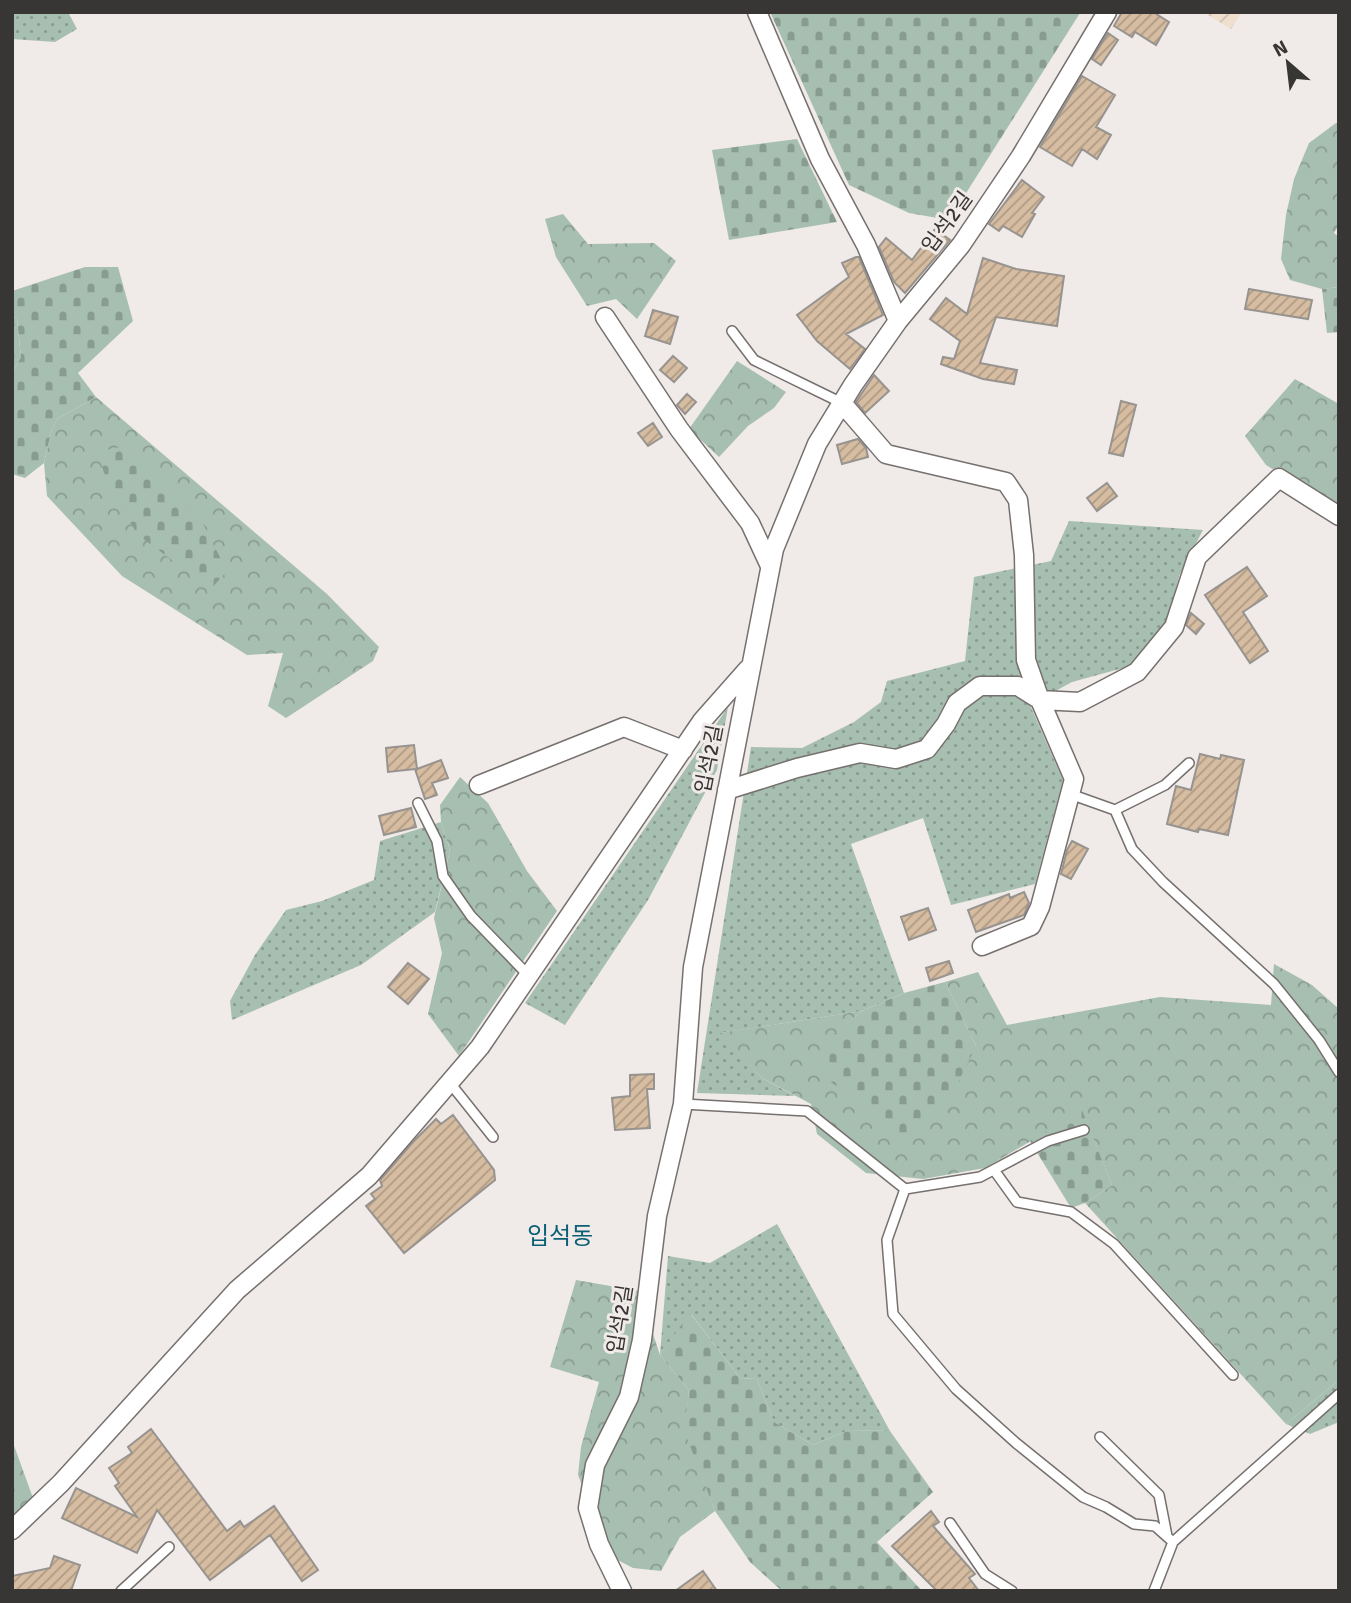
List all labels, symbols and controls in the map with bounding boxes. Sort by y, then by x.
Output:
north arrow [1253,28,1323,98]
text: N [1269,35,1292,63]
street label: 입석2길 [916,186,978,258]
street label: 입석2길 [690,722,728,796]
district label: 입석동 [527,1221,593,1251]
street label: 입석2길 [602,1283,638,1355]

